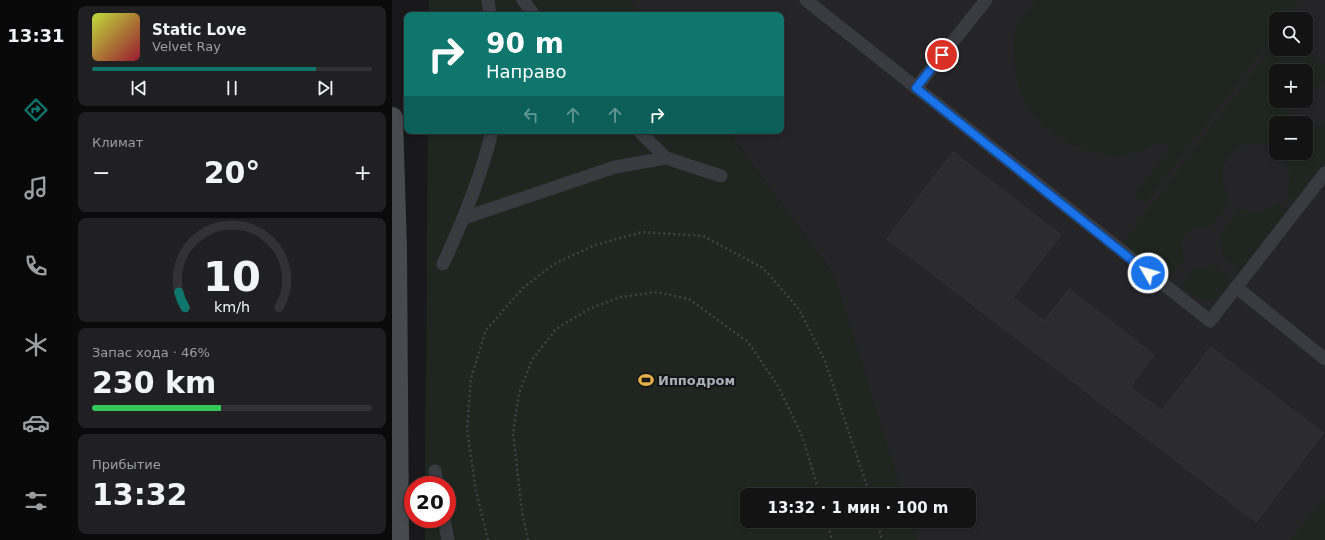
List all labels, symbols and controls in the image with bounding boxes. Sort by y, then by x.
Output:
map controls [1269,12,1313,160]
button: search [1269,12,1313,56]
text: Static Love [152,21,246,39]
text: 13:31 [7,25,65,46]
text: 90 m [486,27,564,60]
icon: right [420,28,472,80]
pin [925,38,959,72]
text: Velvet Ray [152,39,221,54]
icon: arrive [931,44,953,66]
text: Направо [486,61,566,82]
button: + [1269,64,1313,108]
icon: previous [128,77,150,99]
icon: pause [221,77,243,99]
icon: next [314,77,336,99]
icon: directions [22,96,50,124]
icon: left [520,104,542,126]
icon: ahead [562,104,584,126]
icon: ahead [604,104,626,126]
icon: right [646,104,668,126]
button: − [1269,116,1313,160]
text: Климат [92,135,143,150]
text: 20° [204,155,260,190]
text: − [92,160,110,185]
text: + [354,160,372,185]
icon: music [22,174,50,202]
icon: phone [22,252,50,280]
text: 10 [203,252,261,301]
position arrow [1127,252,1169,294]
text: km/h [214,299,250,315]
icon: climate [22,331,50,359]
text: Запас хода · 46% [92,345,210,360]
text: 230 km [92,365,216,400]
sports icon: Ипподром [637,371,655,389]
place label: Ипподром [658,373,735,388]
icon: car [22,409,50,437]
text: Прибытие [92,457,161,472]
speed limit sign: 20 [404,476,456,528]
text: 13:32 [92,477,188,512]
icon: filters [22,487,50,515]
text: 13:32 · 1 мин · 100 m [768,499,949,517]

